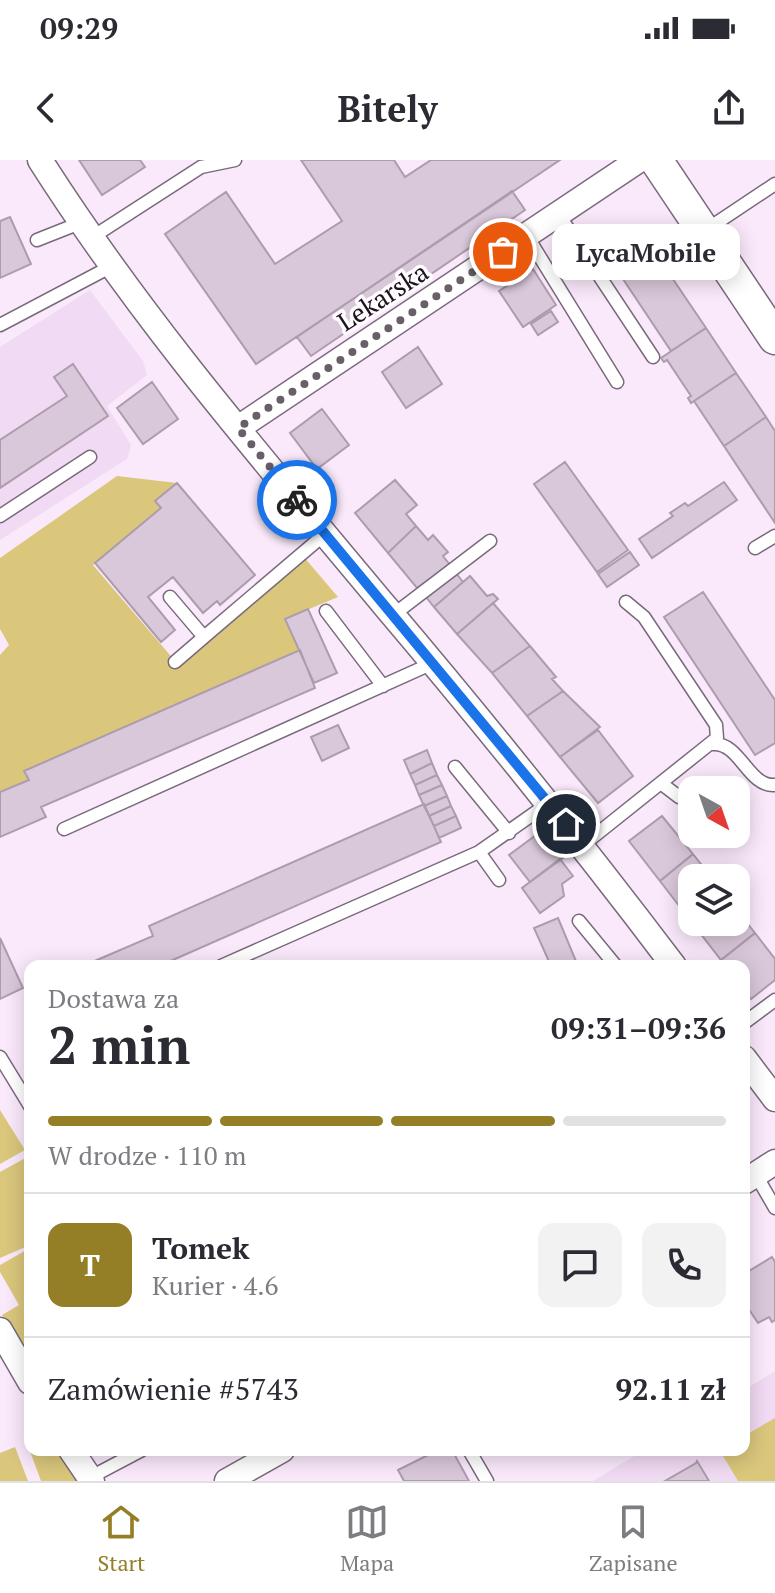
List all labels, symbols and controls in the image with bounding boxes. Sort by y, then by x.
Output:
text: 09:29 [40,8,118,48]
text: Bitely [338,85,437,132]
icon: back [24,86,68,130]
icon: share [707,86,751,130]
pin [469,218,537,286]
callout: LycaMobile [551,224,739,280]
icon: bag [481,230,525,274]
text: LycaMobile [576,235,716,269]
street label: Lekarska [331,254,434,338]
courier [257,460,337,540]
icon: bike [275,478,319,522]
north arrow [678,776,750,848]
map controls [678,776,750,936]
pin [532,790,600,858]
icon: home [544,802,588,846]
button: layers [678,864,750,936]
text: Dostawa za [48,981,179,1015]
text: 09:31–09:36 [551,1008,726,1048]
text: 2 min [48,1010,190,1079]
text: W drodze · 110 m [48,1138,246,1172]
button: chat [538,1223,622,1307]
button: phone [642,1223,726,1307]
text: Tomek [152,1228,250,1268]
text: T [80,1245,100,1285]
text: Kurier · 4.6 [152,1268,278,1302]
text: Zamówienie #5743 [48,1369,299,1409]
text: 92.11 zł [615,1369,726,1409]
tab: Start [98,1500,145,1577]
tab: Mapa [340,1500,394,1577]
tab: Zapisane [589,1500,677,1577]

